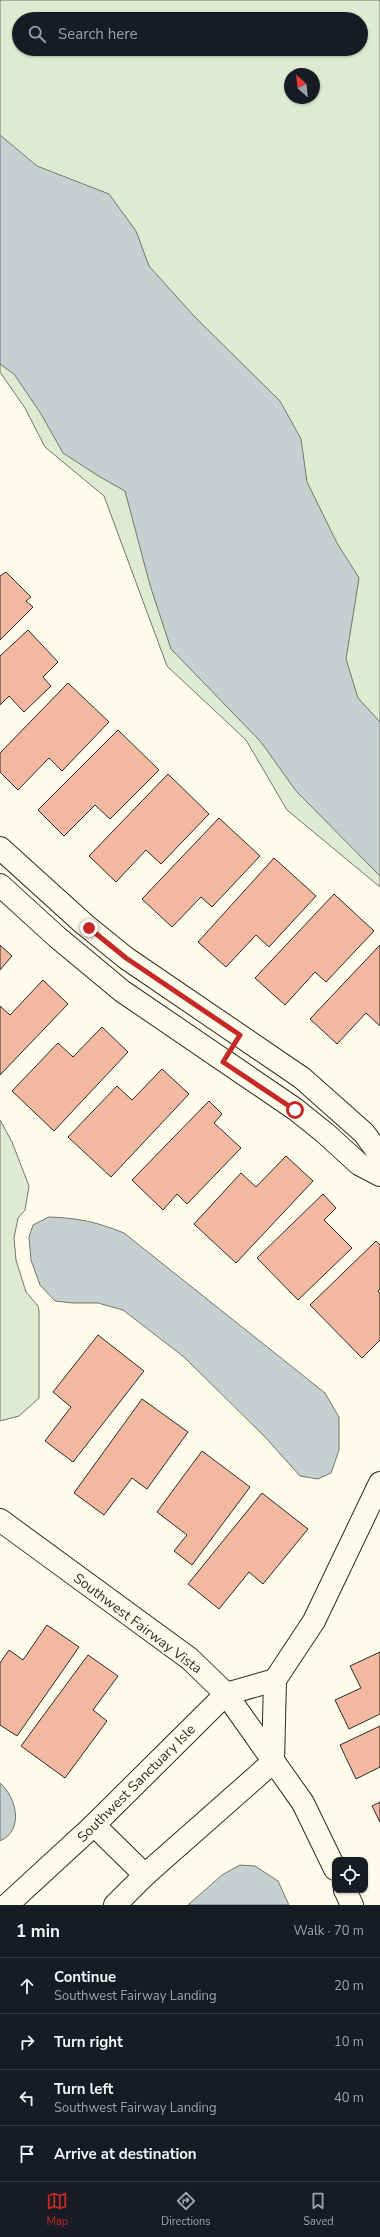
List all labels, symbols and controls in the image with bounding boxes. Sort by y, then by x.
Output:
search box [12,12,368,56]
icon: search [26,23,48,45]
text: Search here [58,24,138,44]
north arrow [284,68,320,104]
route end [80,919,98,937]
route start [286,1101,304,1119]
street label: Southwest Fairway Vista [70,1569,206,1678]
street label: Southwest Sanctuary Isle [73,1720,200,1847]
map controls [332,1857,368,1893]
button: locate [332,1857,368,1893]
text: 1 min [16,1920,60,1943]
text: Walk · 70 m [293,1922,364,1940]
text: Continue [54,1967,116,1987]
icon: ahead [16,1975,38,1997]
text: 20 m [334,1977,364,1995]
text: Southwest Fairway Landing [54,1987,217,2005]
icon: right [16,2031,38,2053]
text: Turn right [54,2032,123,2052]
text: 10 m [334,2033,364,2051]
text: Turn left [54,2079,113,2099]
icon: left [16,2087,38,2109]
text: 40 m [334,2089,364,2107]
text: Southwest Fairway Landing [54,2099,217,2117]
icon: arrive [16,2143,38,2165]
text: Arrive at destination [54,2144,197,2164]
tab: Map [46,2190,68,2229]
tab: Directions [161,2190,211,2229]
tab: Saved [303,2190,334,2229]

